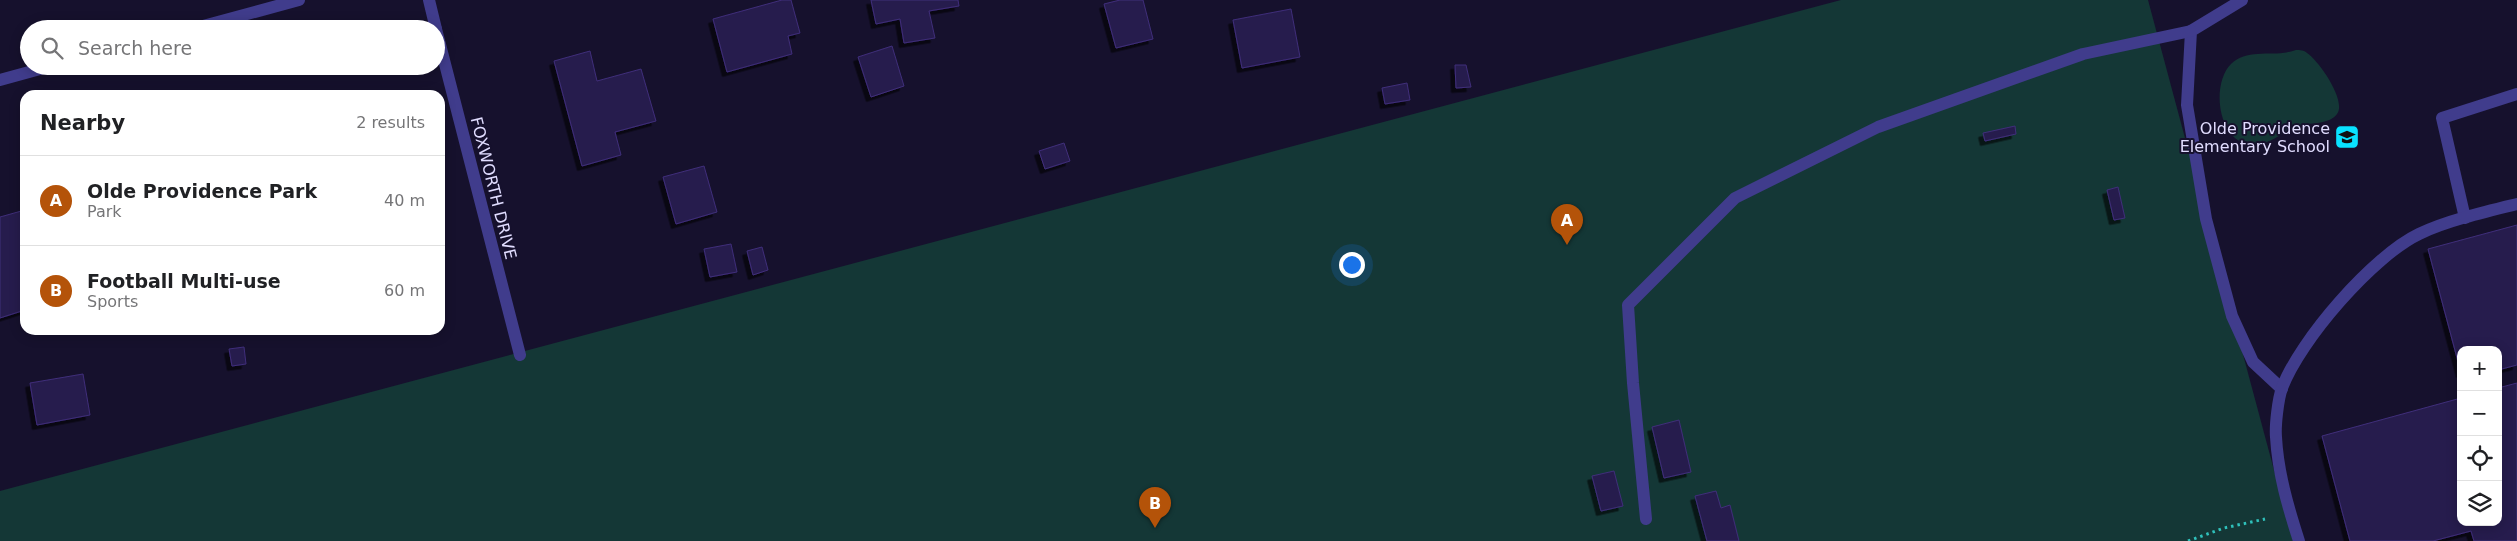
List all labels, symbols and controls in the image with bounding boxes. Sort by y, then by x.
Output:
search box [20,20,445,75]
icon: search [38,34,66,62]
text: Search here [78,37,192,59]
text: Nearby [40,111,125,135]
text: 2 results [356,113,425,132]
street label: FOXWORTH DRIVE [467,115,520,261]
place label: Olde Providence Elementary School [2180,119,2330,156]
school or university icon: Olde Providence Elementary School [2334,124,2360,150]
text: Olde Providence Park [87,180,317,202]
text: A [50,191,62,210]
text: 40 m [384,191,425,210]
text: Park [87,202,122,221]
pin: A [1551,204,1583,245]
your location [1339,252,1365,278]
text: Football Multi-use [87,270,281,292]
text: B [50,281,62,300]
text: 60 m [384,281,425,300]
text: Sports [87,292,138,311]
map controls [2457,346,2502,526]
button: + [2457,346,2502,391]
button: − [2457,391,2502,436]
button: locate [2457,436,2502,481]
button: layers [2457,481,2502,526]
pin: B [1139,487,1171,528]

